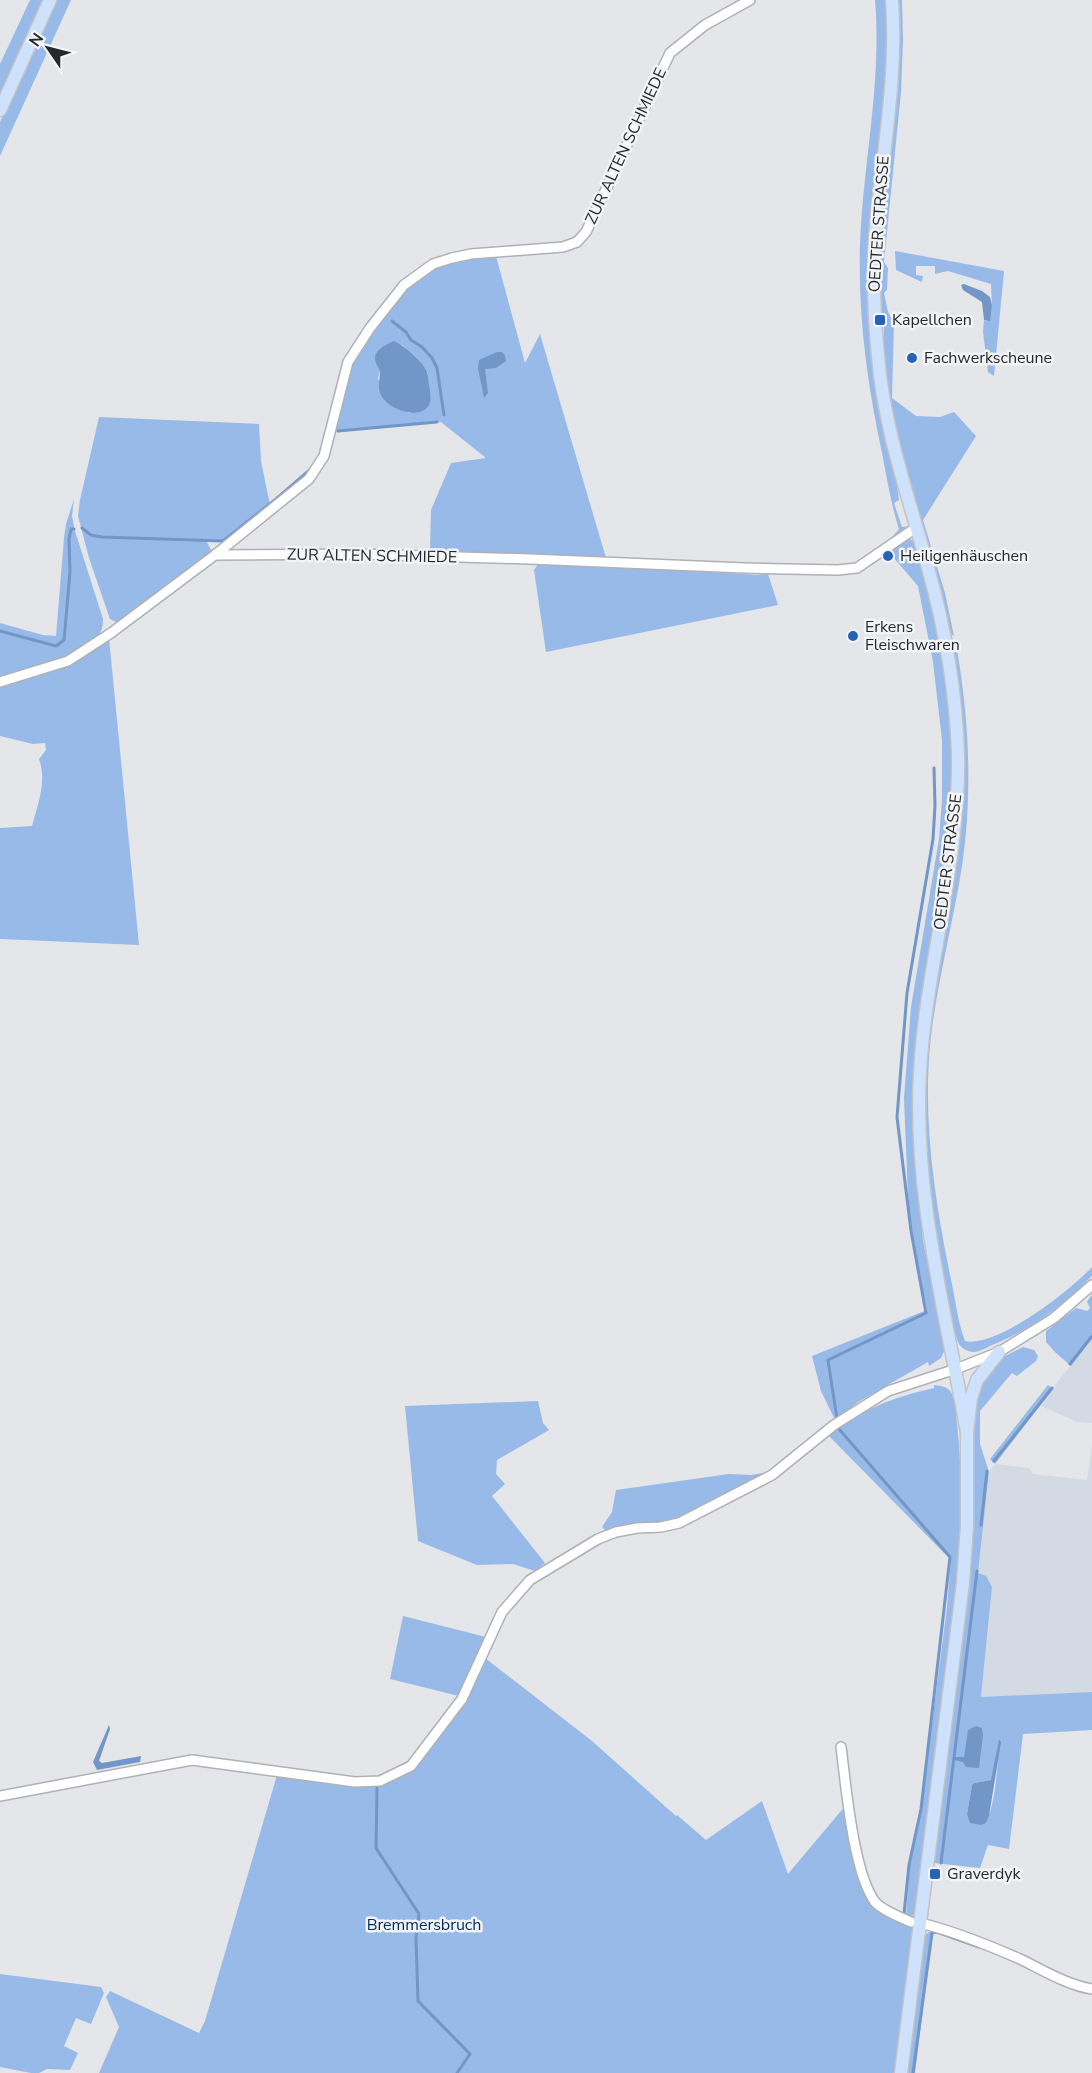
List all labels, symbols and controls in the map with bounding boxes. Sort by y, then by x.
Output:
north arrow [18,18,78,78]
text: N [24,29,49,51]
street label: ZUR ALTEN SCHMIEDE [580,64,672,228]
street label: OEDTER STRASSE [863,155,895,293]
place label: Kapellchen [892,309,972,331]
marker: Kapellchen [873,313,887,327]
place label: Fachwerkscheune [924,347,1052,369]
marker: Fachwerkscheune [905,351,919,365]
street label: ZUR ALTEN SCHMIEDE [287,544,457,568]
place label: Heiligenhäuschen [900,545,1028,567]
marker: Heiligenhäuschen [881,549,895,563]
place label: Erkens Fleischwaren [865,616,960,656]
marker: Erkens Fleischwaren [846,629,860,643]
street label: OEDTER STRASSE [929,793,967,931]
place label: Graverdyk [947,1863,1021,1885]
marker: Graverdyk [928,1867,942,1881]
park label: Bremmersbruch [367,1914,481,1936]

